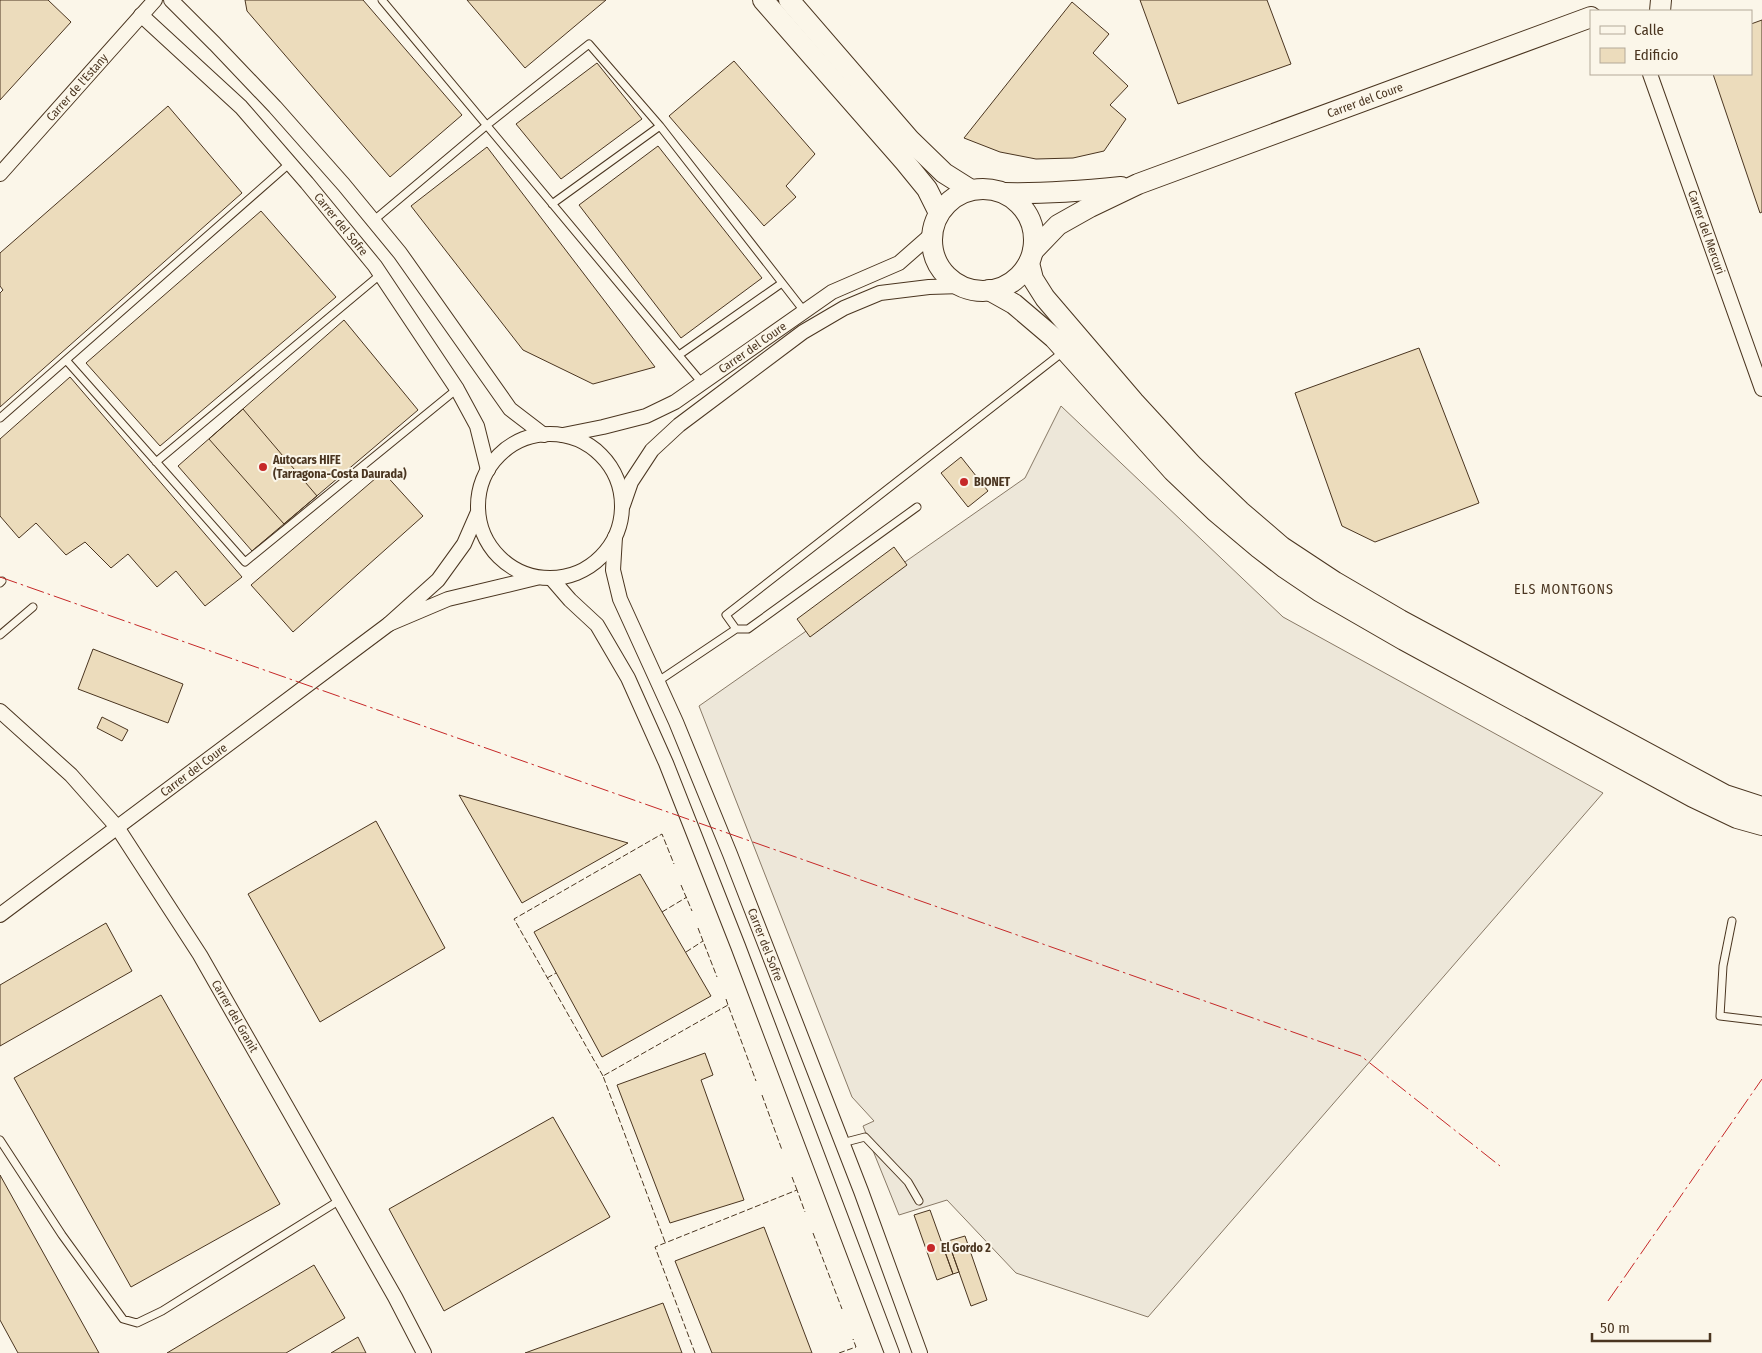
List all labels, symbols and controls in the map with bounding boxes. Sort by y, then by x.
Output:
legend [1590,10,1752,75]
text: Calle [1634,21,1664,39]
text: Edificio [1634,46,1679,64]
street label: Carrer de l'Estany [43,50,111,124]
street label: Carrer del Coure [1325,80,1405,121]
street label: Carrer del Mercuri [1685,188,1728,276]
street label: Carrer del Sofre [311,190,371,259]
street label: Carrer del Coure [716,319,789,376]
place label: Autocars HIFE (Tarragona-Costa Daurada) [272,453,407,481]
marker: Autocars HIFE (Tarragona-Costa Daurada) [257,461,269,473]
place label: BIONET [974,475,1010,489]
marker: BIONET [958,476,970,488]
district label: ELS MONTGONS [1514,581,1614,598]
street label: Carrer del Coure [158,741,230,799]
street label: Carrer del Sofre [745,906,786,983]
street label: Carrer del Granit [209,977,261,1055]
place label: El Gordo 2 [941,1241,991,1255]
marker: El Gordo 2 [925,1242,937,1254]
scale bar [1592,1310,1710,1342]
text: 50 m [1600,1319,1630,1337]

